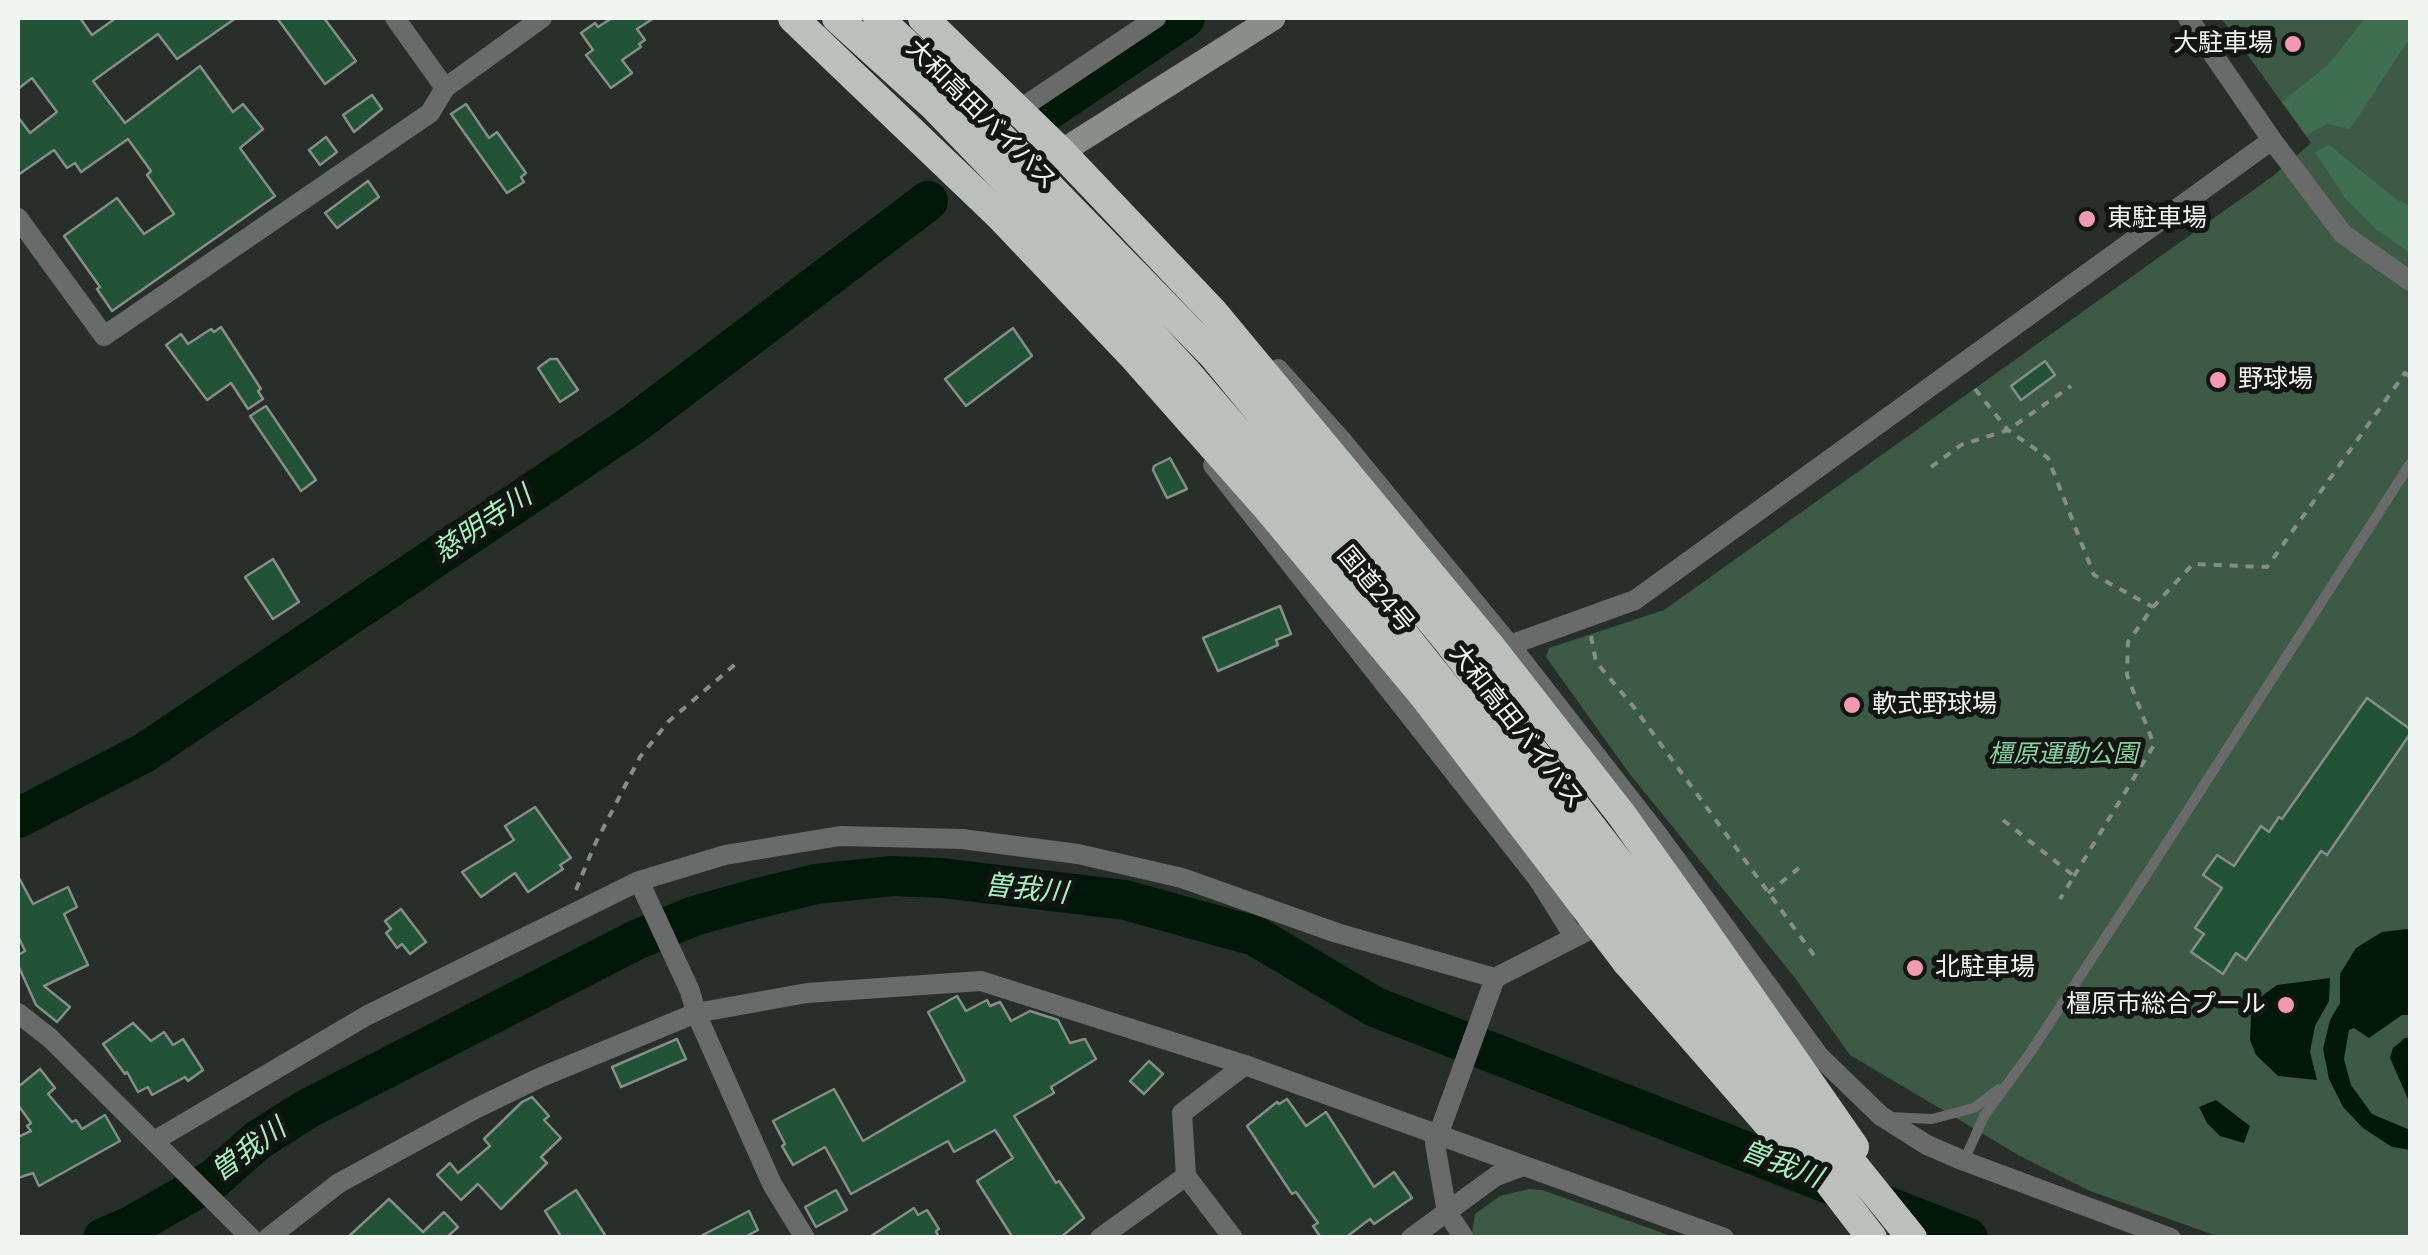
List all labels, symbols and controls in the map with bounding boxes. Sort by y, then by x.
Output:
place label: 大駐車場 [2173,29,2273,59]
marker: 大駐車場 [2282,33,2304,55]
street label: 大和高田バイパス [900,34,1062,196]
place label: 東駐車場 [2107,204,2207,234]
marker: 東駐車場 [2076,208,2098,230]
place label: 野球場 [2238,365,2313,395]
marker: 野球場 [2207,369,2229,391]
water label: 慈明寺川 [427,480,539,570]
street label: 国道24号 [1330,541,1420,639]
street label: 大和高田バイパス [1443,639,1589,815]
place label: 軟式野球場 [1872,690,1997,720]
marker: 軟式野球場 [1841,694,1863,716]
park label: 橿原運動公園 [1988,740,2138,770]
water label: 曽我川 [982,869,1070,911]
place label: 北駐車場 [1935,953,2035,983]
marker: 北駐車場 [1904,957,1926,979]
place label: 橿原市総合プール [2066,990,2266,1020]
marker: 橿原市総合プール [2275,994,2297,1016]
water label: 曽我川 [205,1113,293,1189]
water label: 曽我川 [1736,1134,1826,1196]

